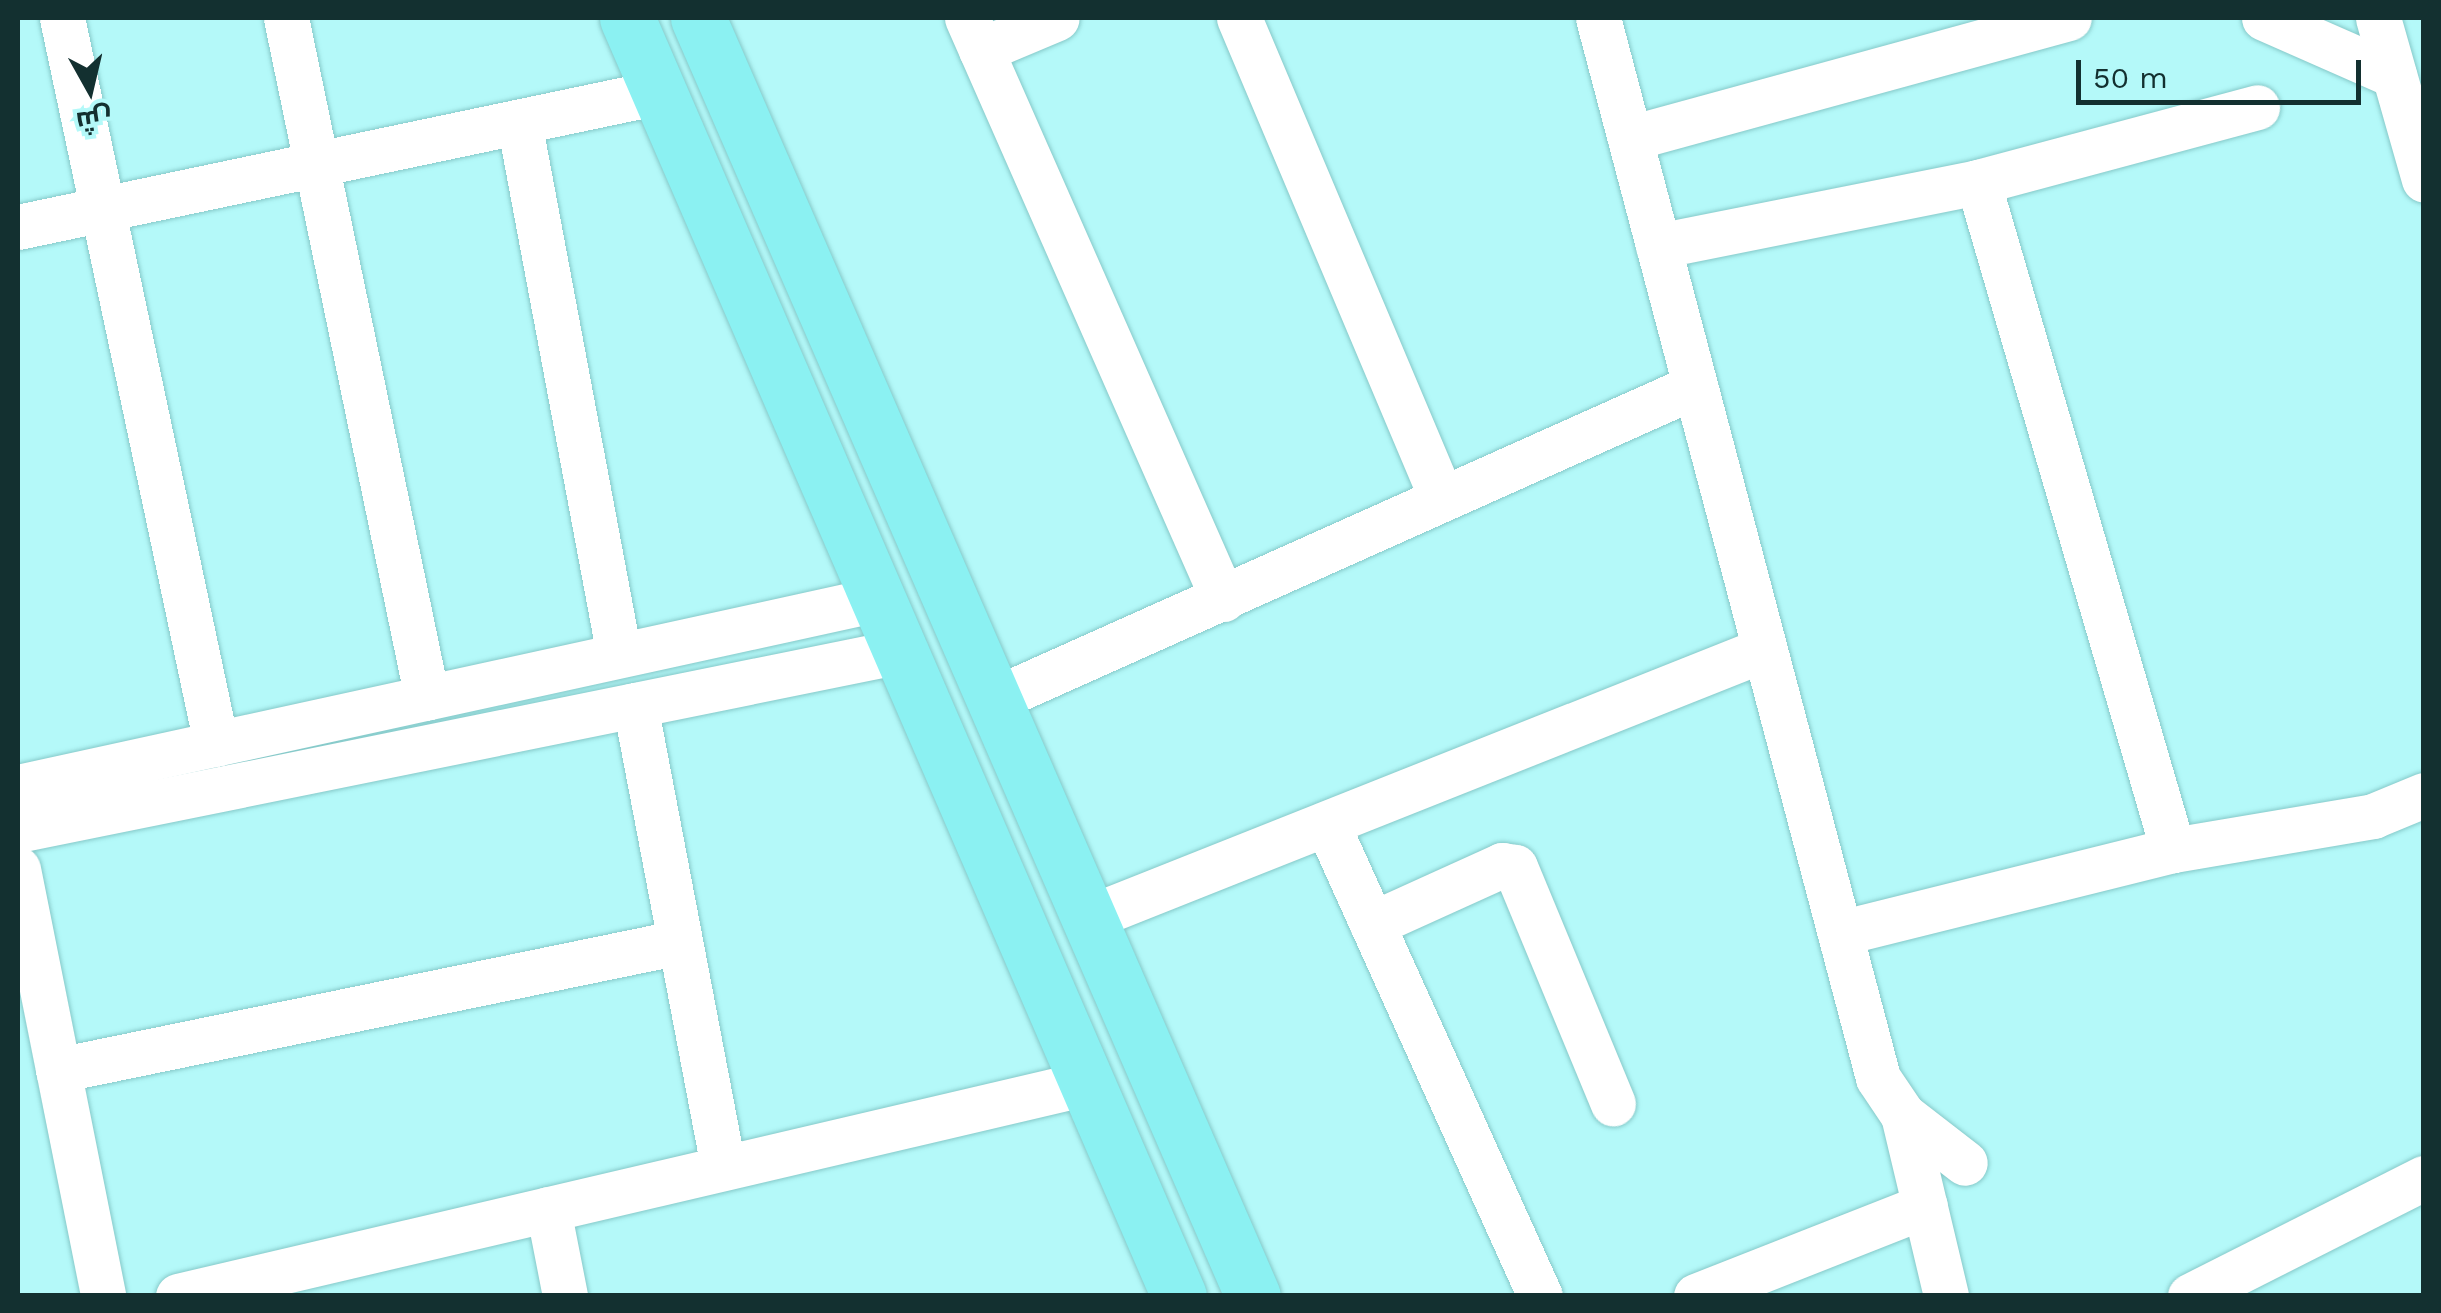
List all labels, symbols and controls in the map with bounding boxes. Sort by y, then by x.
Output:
north arrow [40,40,140,140]
scale bar [2081,40,2366,102]
text: 50 m [2093,60,2168,95]
text: ش [74,101,114,139]

